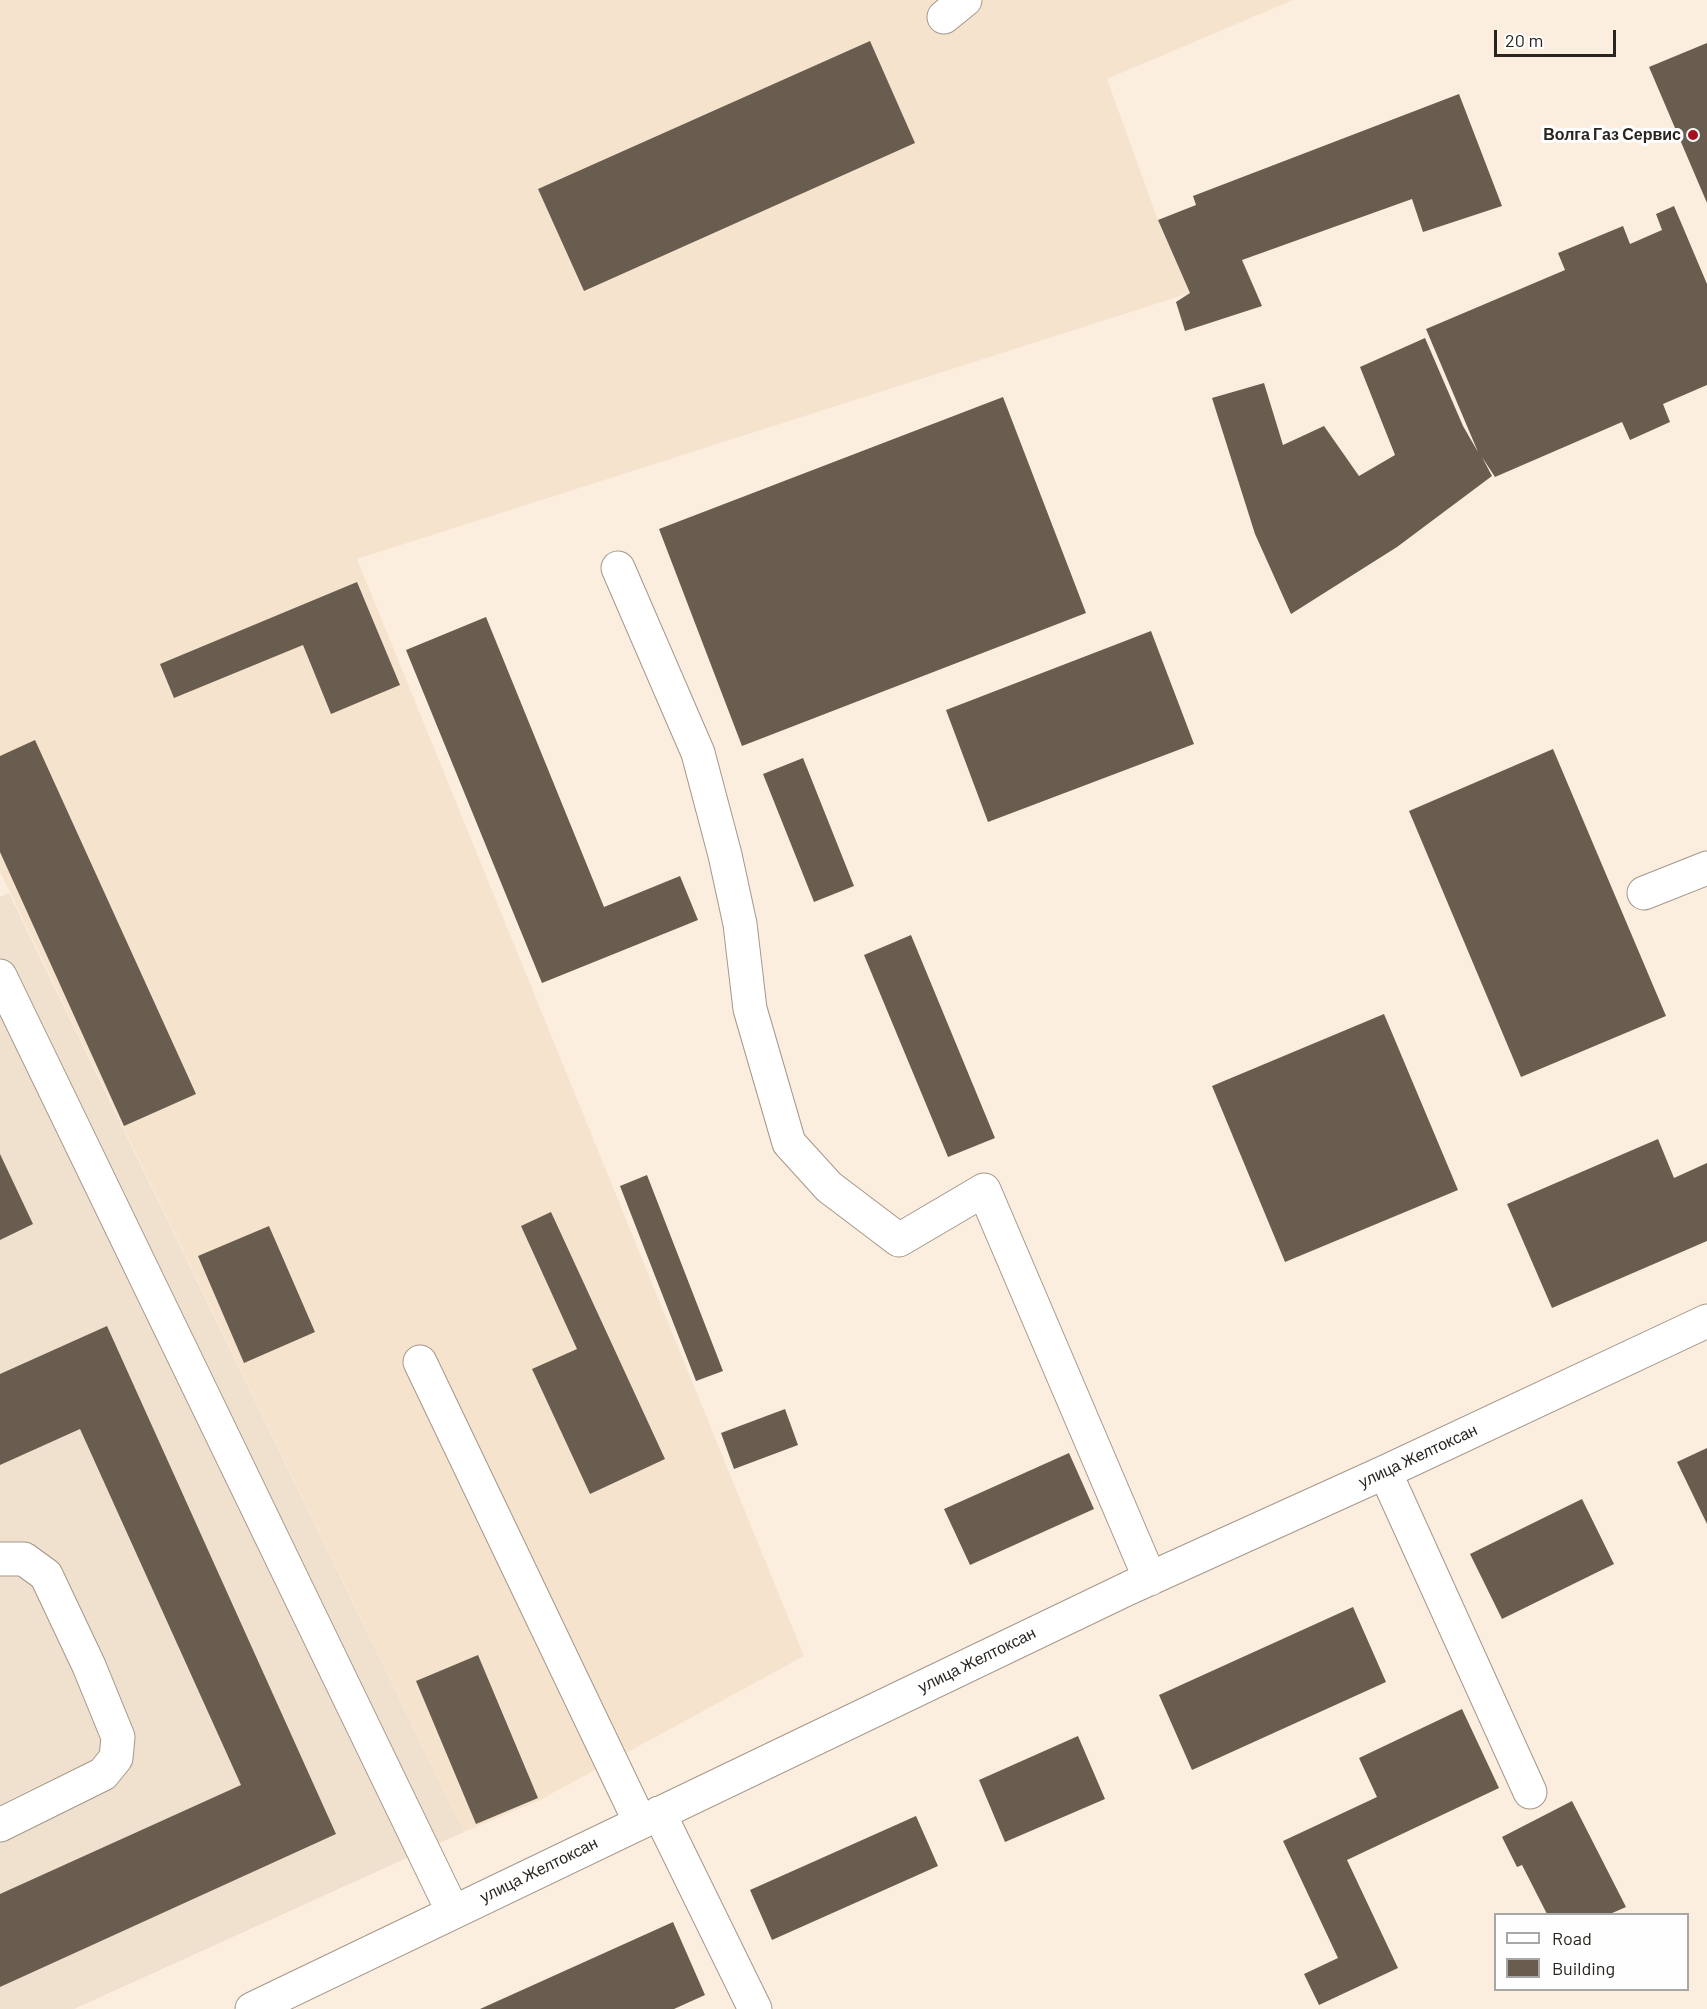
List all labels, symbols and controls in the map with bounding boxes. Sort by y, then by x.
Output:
scale bar [1497,18,1618,56]
text: 20 m [1505,29,1543,51]
place label: Волга Газ Сервис [1543,125,1681,145]
marker: Волга Газ Сервис [1686,128,1700,142]
street label: улица Желтоксан [1356,1420,1480,1492]
street label: улица Желтоксан [915,1623,1039,1697]
street label: улица Желтоксан [477,1833,601,1907]
legend [1494,1913,1689,1991]
text: Road [1552,1927,1592,1949]
text: Building [1552,1957,1615,1979]

